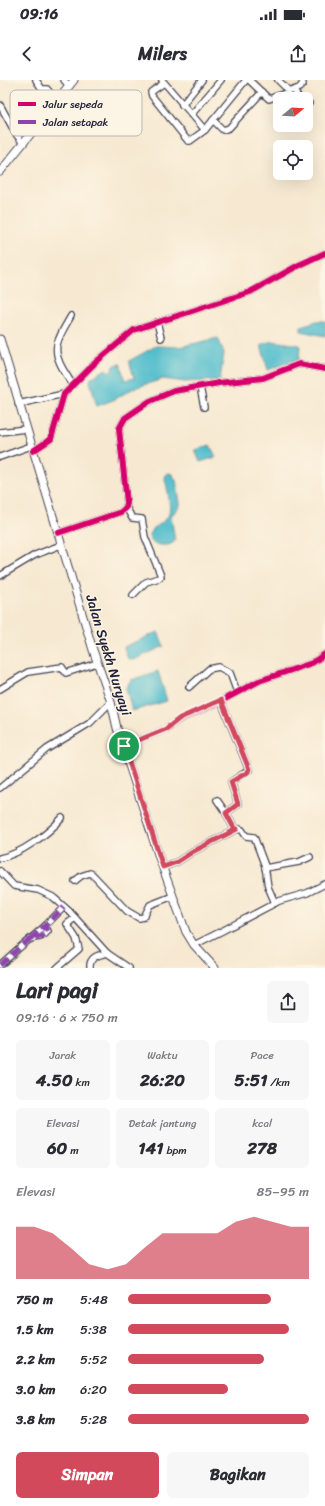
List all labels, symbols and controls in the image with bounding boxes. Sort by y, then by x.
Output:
text: 09:16 [20,1,58,27]
text: Milers [138,38,187,70]
icon: back [16,43,38,65]
icon: share [287,43,309,65]
legend [10,90,142,136]
north arrow [273,92,313,132]
map controls [273,92,313,180]
text: Jalur sepeda [42,95,103,114]
text: Jalan setapak [42,113,109,132]
button: locate [273,140,313,180]
street label: Jalan Syekh Nuryayi [78,591,139,720]
pin [107,729,141,763]
icon: arrive [113,735,135,757]
text: Lari pagi [16,971,98,1010]
button: share [267,981,309,1023]
text: 09:16 · 6 × 750 m [16,1006,118,1029]
text: Jarak [50,1046,76,1065]
text: Waktu [147,1046,178,1065]
text: Pace [250,1046,274,1065]
text: 4.50 [36,1065,73,1095]
text: 26:20 [140,1065,185,1095]
text: 5:51 [234,1065,267,1095]
text: km [73,1073,90,1092]
text: /km [267,1073,290,1092]
text: Elevasi [46,1114,79,1133]
text: Detak jantung [128,1114,197,1133]
text: kcal [252,1114,272,1133]
text: 60 [47,1133,67,1163]
text: 141 [138,1133,164,1163]
text: 278 [247,1133,277,1163]
text: m [67,1141,79,1160]
text: bpm [164,1141,187,1160]
text: Elevasi [16,1180,55,1203]
text: 85–95 m [257,1180,309,1203]
text: 750 m [16,1288,53,1311]
text: 5:48 [80,1288,108,1311]
text: 1.5 km [16,1318,54,1341]
text: 5:38 [80,1318,107,1341]
text: 2.2 km [16,1348,55,1371]
text: 5:52 [80,1348,107,1371]
text: 3.0 km [16,1378,56,1401]
text: 6:20 [80,1378,107,1401]
text: 3.8 km [16,1408,55,1431]
text: 5:28 [80,1408,107,1431]
button: Simpan [16,1452,159,1498]
button: Bagikan [167,1452,309,1498]

